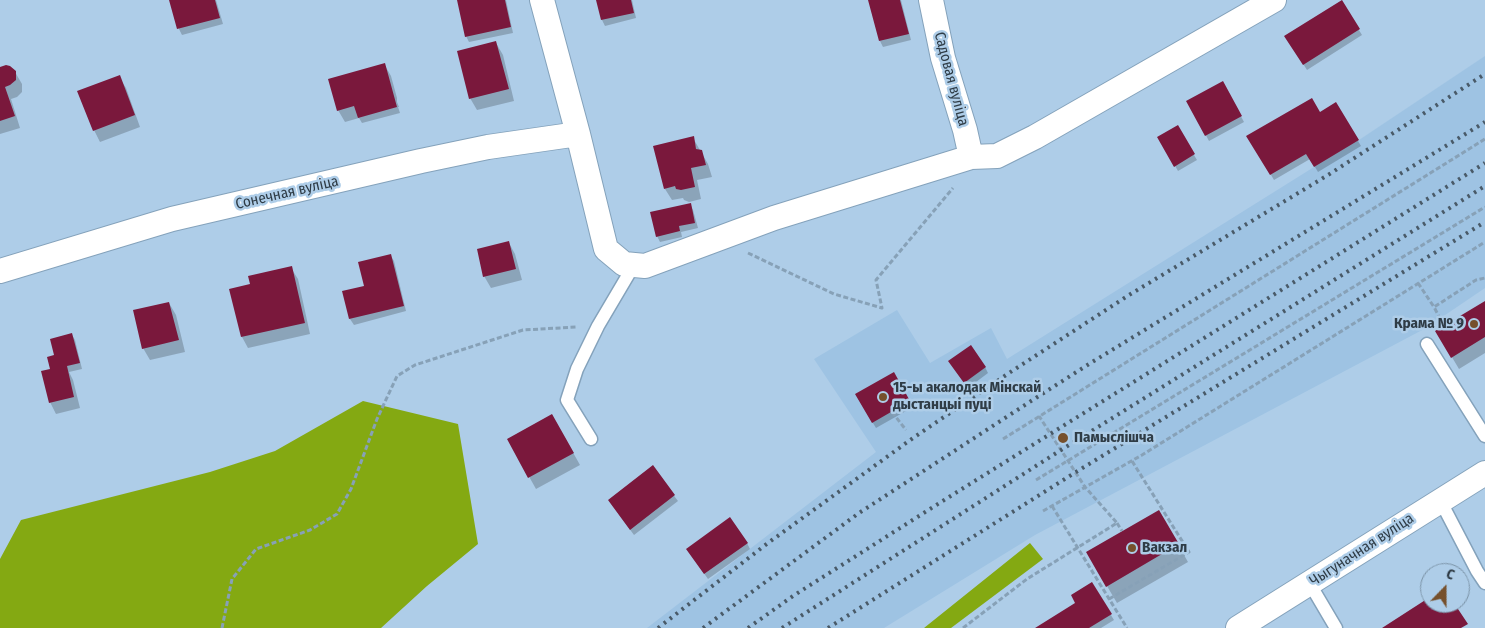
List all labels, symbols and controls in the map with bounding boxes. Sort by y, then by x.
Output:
street label: Садовая вуліца [930,30,972,128]
street label: Сонечная вуліца [234,172,340,214]
place label: Крама № 9 [1394,315,1464,333]
marker: Крама № 9 [1468,318,1480,330]
place label: 15-ы акалодак Мінскай дыстанцыі пуці [893,379,1041,414]
marker: 15-ы акалодак Мінскай дыстанцыі пуці [877,391,889,403]
place label: Памыслішча [1074,429,1154,447]
marker: Памыслішча [1056,431,1070,445]
street label: Чыгуначная вуліца [1307,510,1417,590]
place label: Вакзал [1142,539,1187,557]
marker: Вакзал [1126,542,1138,554]
north arrow [1420,563,1470,613]
text: С [1444,565,1457,584]

